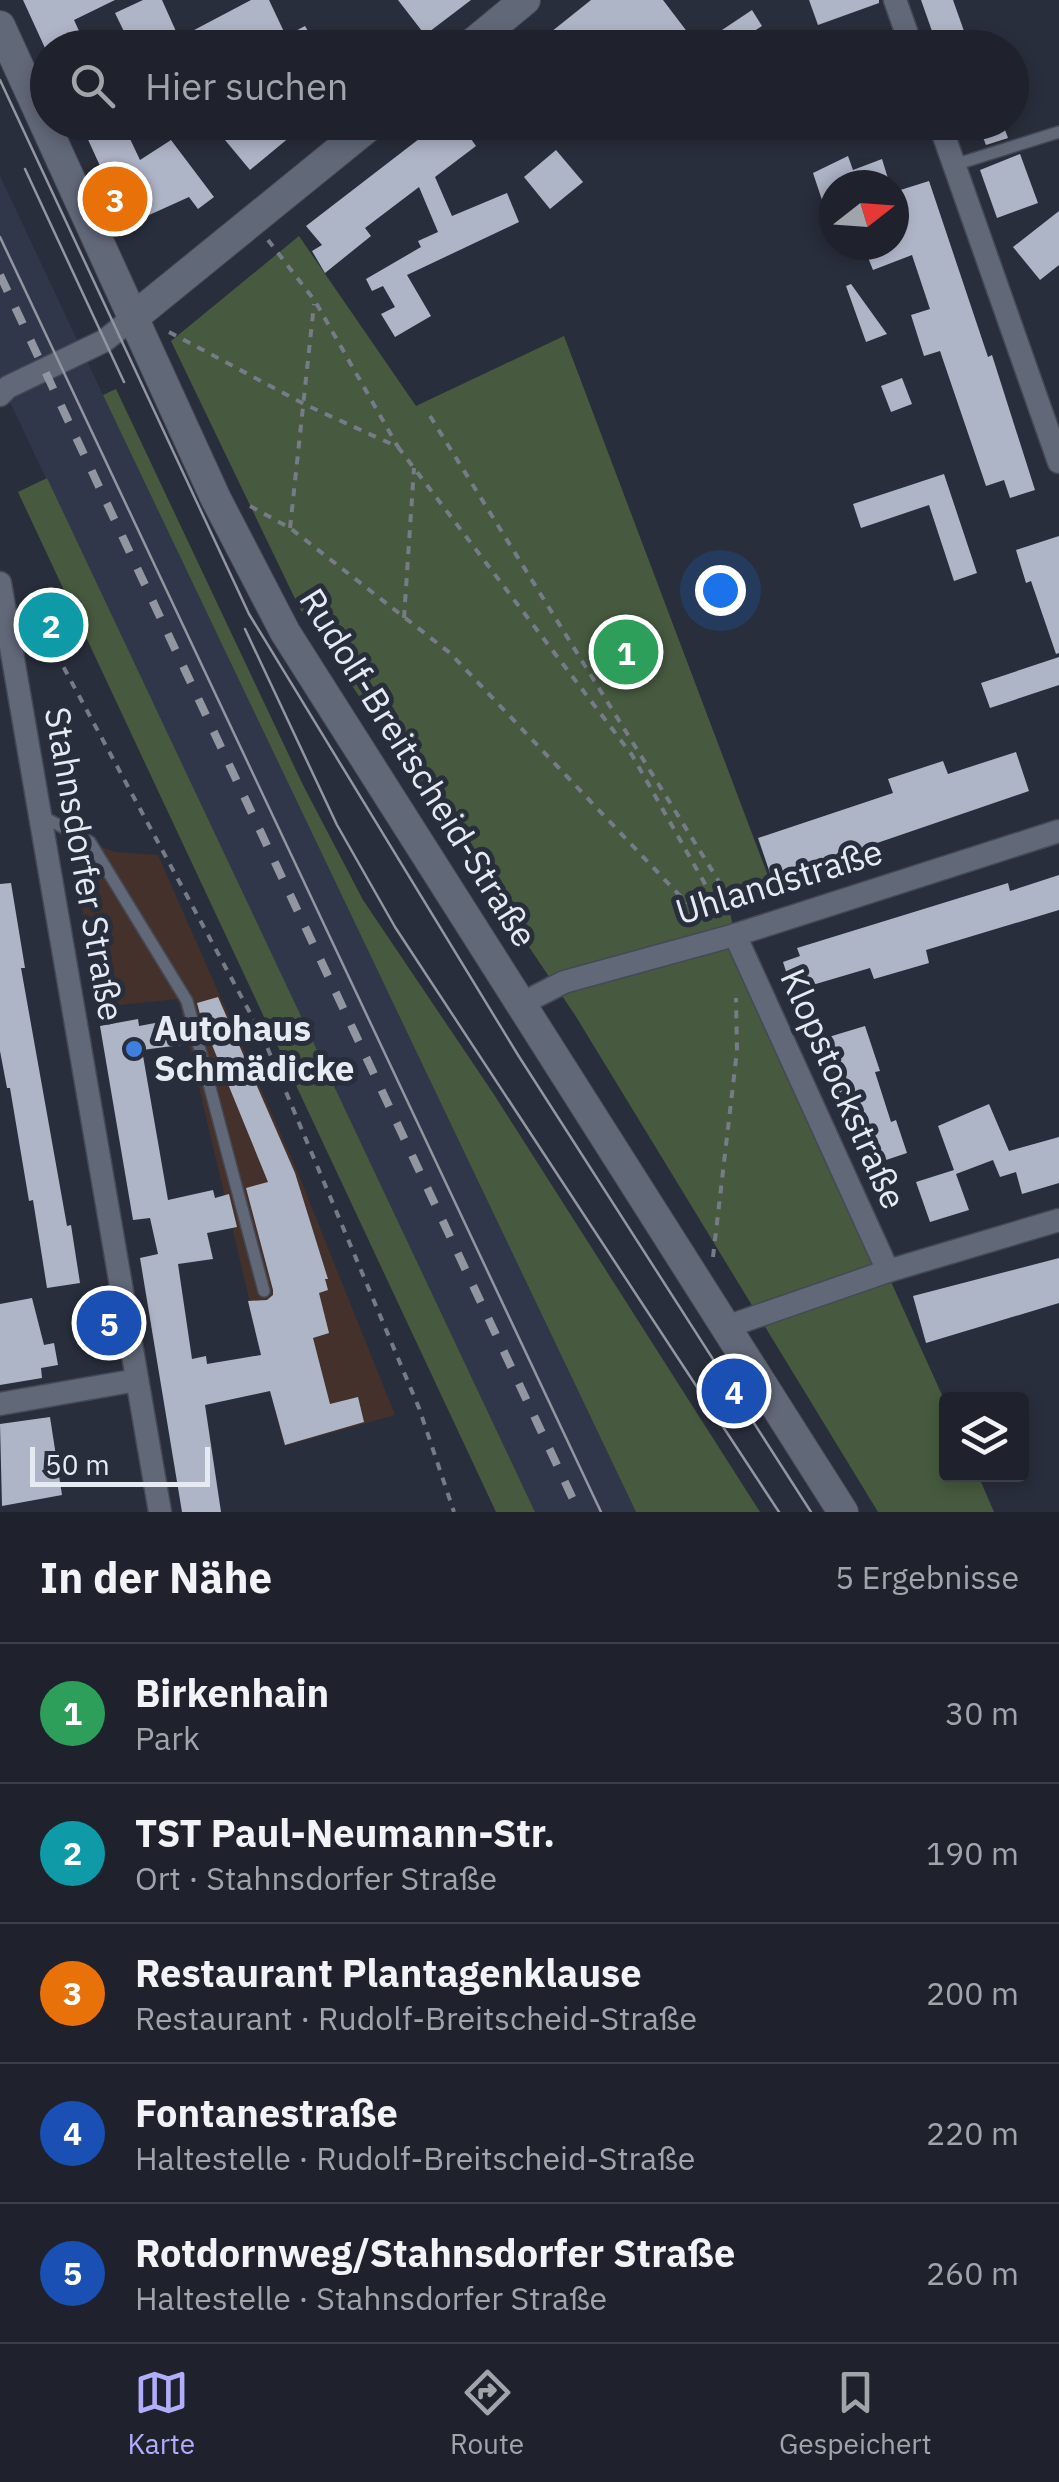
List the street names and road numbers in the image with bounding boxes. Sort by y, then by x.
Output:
street label: Rudolf-Breitscheid-Straße [290,580,548,955]
street label: Stahnsdorfer Straße [35,703,135,1024]
street label: Uhlandstraße [670,828,888,934]
street label: Klopstockstraße [770,961,917,1216]

